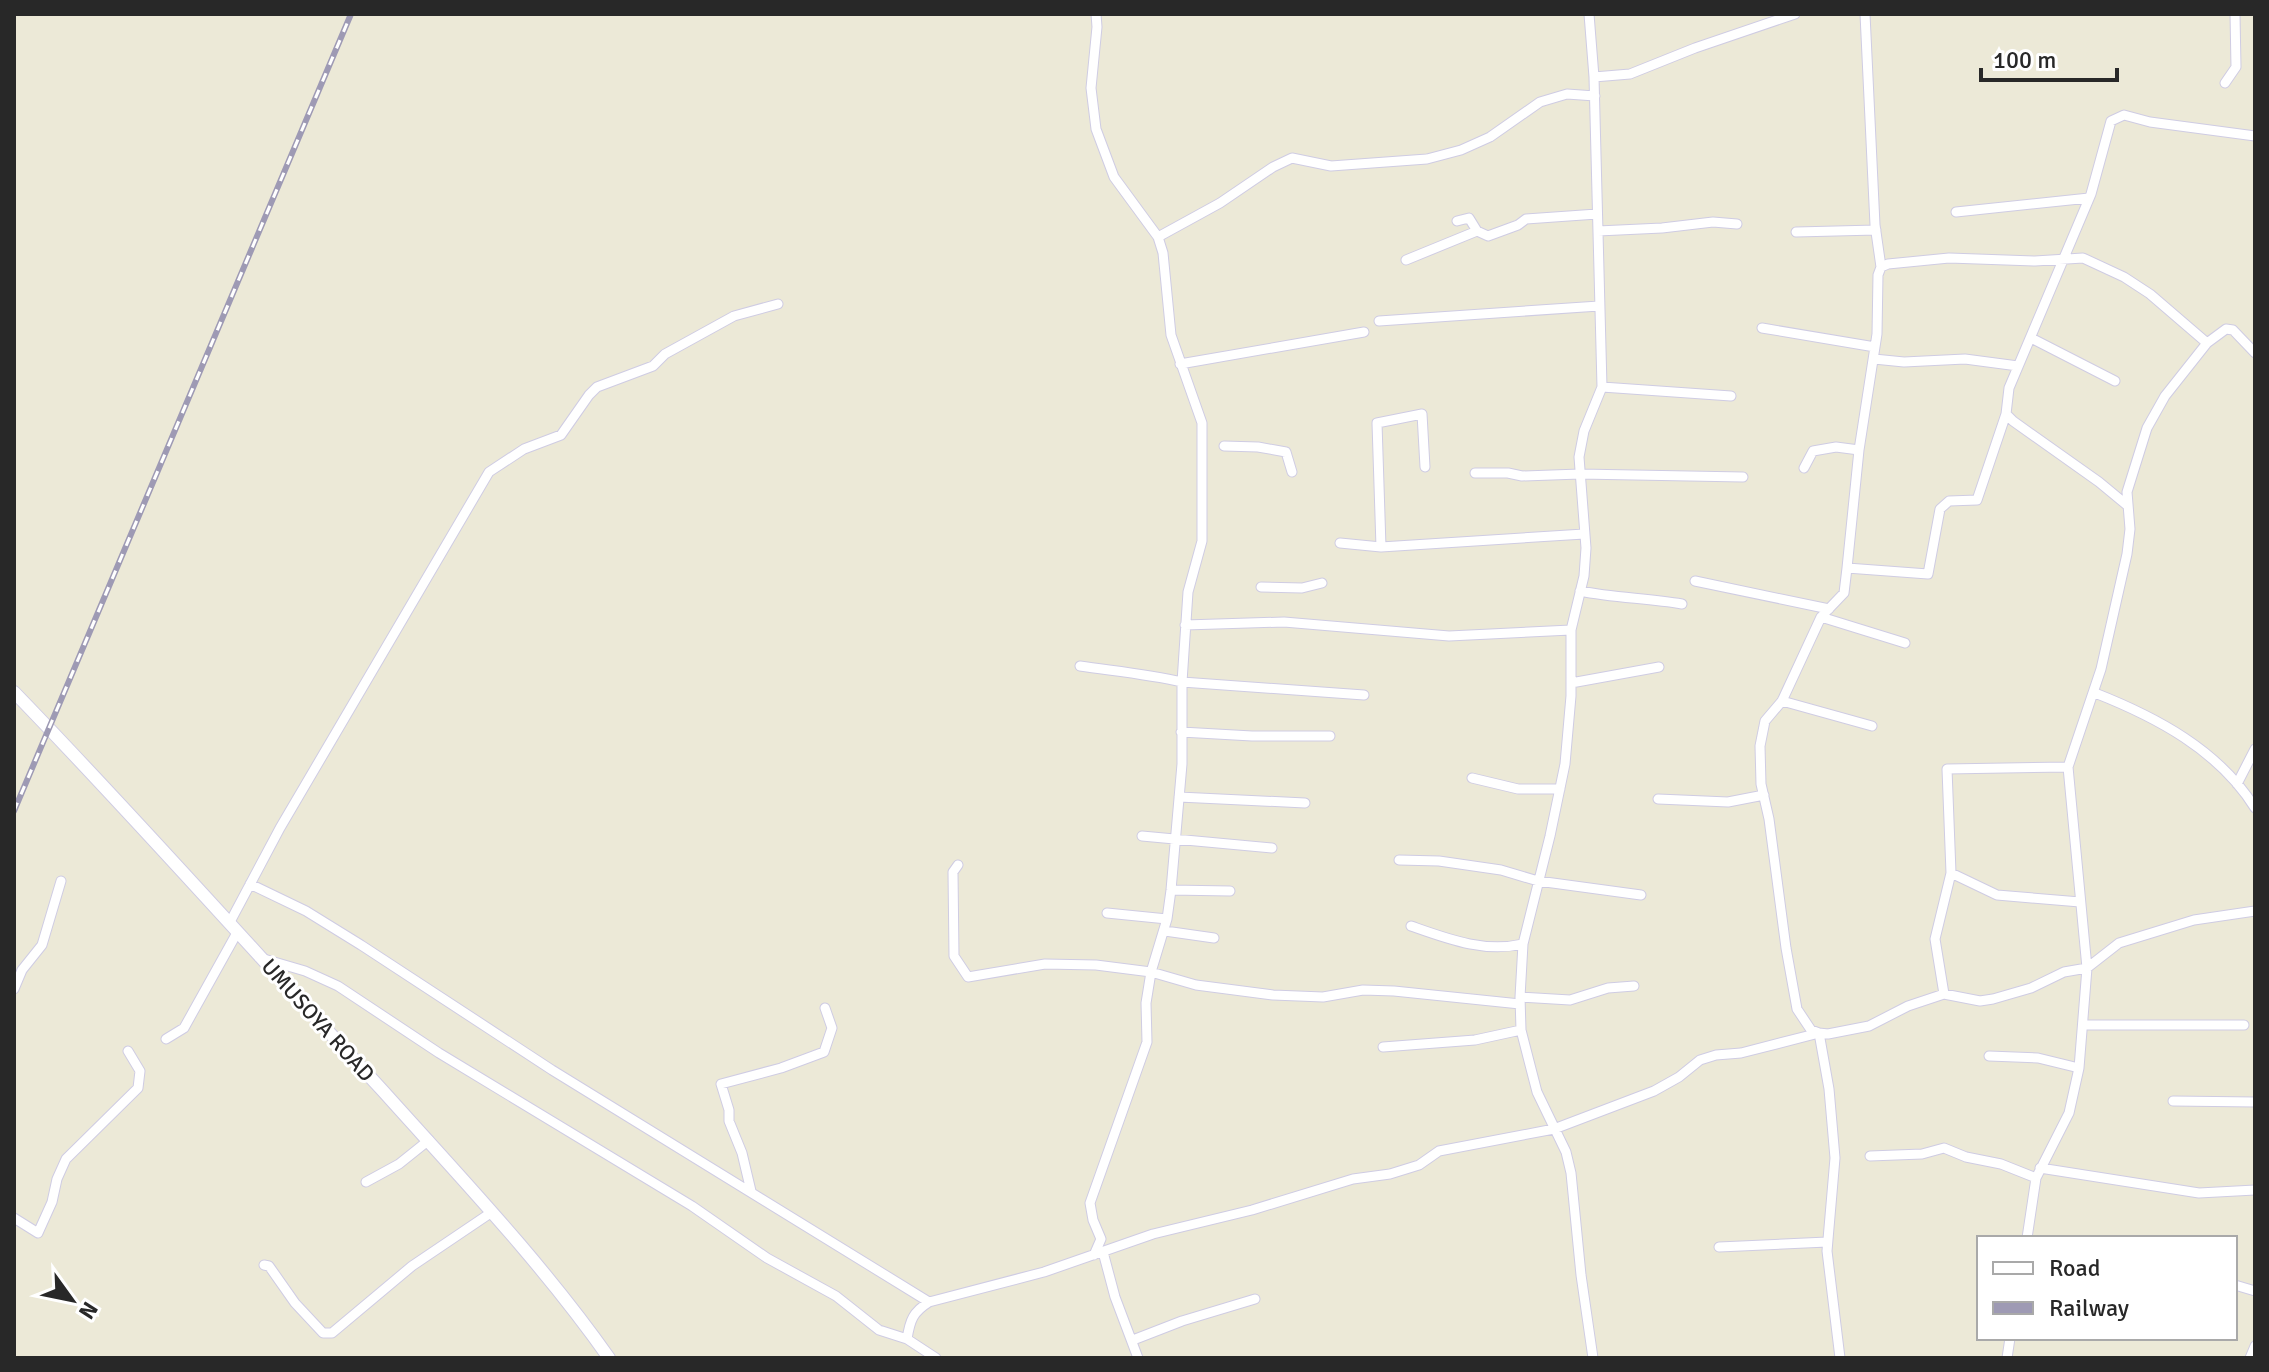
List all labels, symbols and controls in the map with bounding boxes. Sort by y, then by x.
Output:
scale bar [1981,32,2117,82]
text: 100 m [1993,45,2056,75]
street label: UMUSOYA ROAD [256,953,380,1087]
legend [1977,1236,2237,1340]
text: Road [2049,1253,2100,1283]
north arrow [32,1260,112,1340]
text: Railway [2049,1293,2129,1323]
text: N [73,1297,104,1324]

